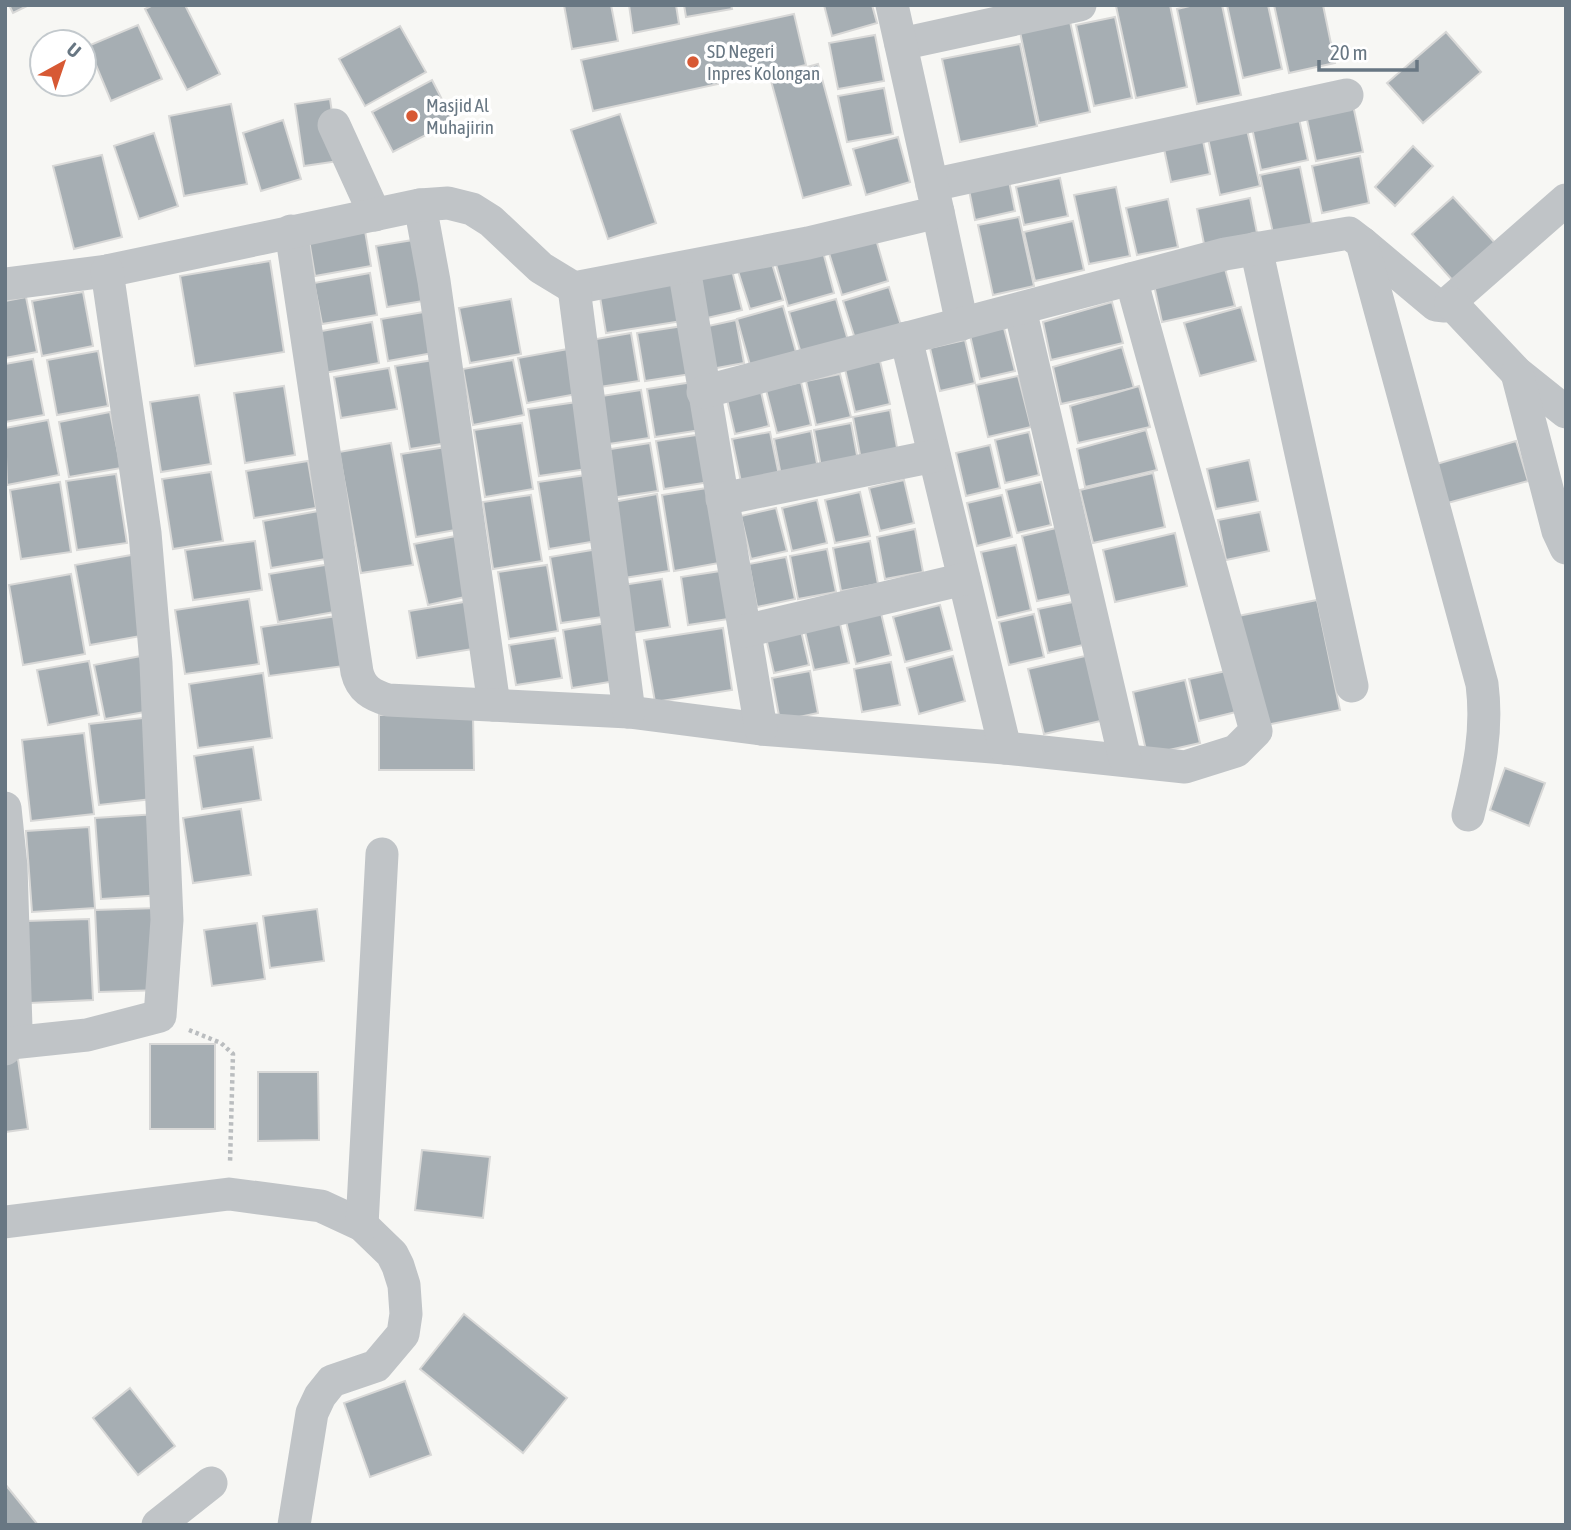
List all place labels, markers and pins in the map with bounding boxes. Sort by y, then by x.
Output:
place label: SD Negeri Inpres Kolongan [707,40,820,84]
marker: SD Negeri Inpres Kolongan [685,54,701,70]
place label: Masjid Al Muhajirin [426,94,494,138]
marker: Masjid Al Muhajirin [404,108,420,124]

